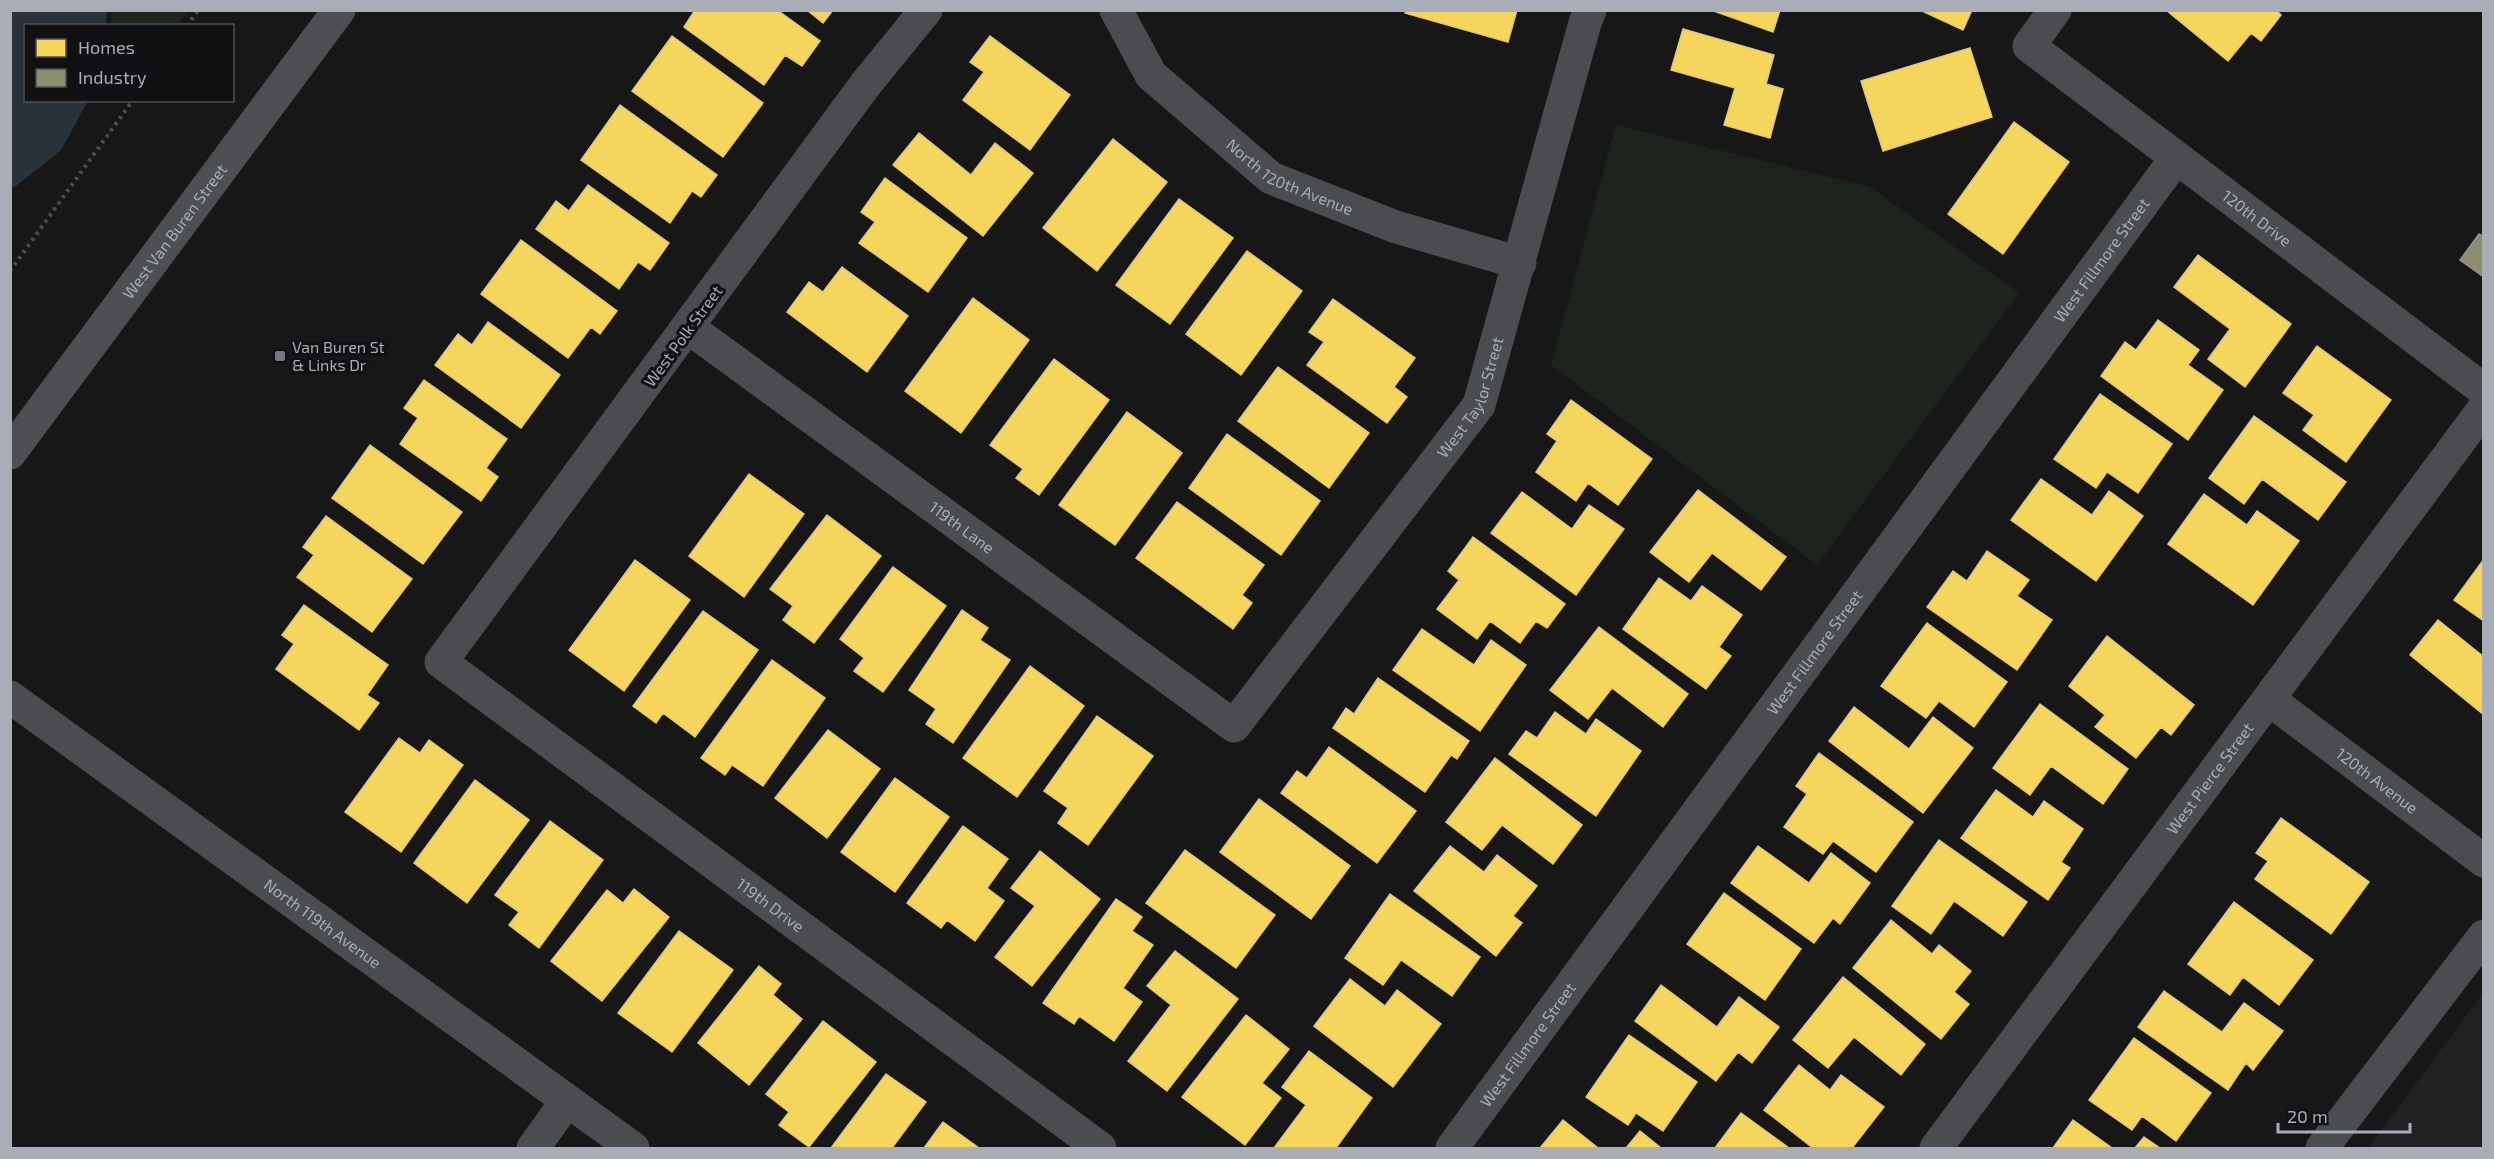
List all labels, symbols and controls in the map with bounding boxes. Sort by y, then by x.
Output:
legend [24,24,234,102]
text: Homes [78,36,135,58]
text: Industry [78,66,147,88]
street label: North 120th Avenue [1223,134,1356,218]
street label: West Van Buren Street [118,160,230,302]
street label: 120th Drive [2219,186,2296,250]
street label: West Fillmore Street [2049,194,2153,326]
street label: West Polk Street [640,281,726,390]
street label: West Taylor Street [1432,335,1506,461]
place label: Van Buren St & Links Dr [292,337,385,374]
marker: Van Buren St & Links Dr [273,349,287,363]
street label: 119th Lane [926,497,998,557]
street label: West Fillmore Street [1762,586,1866,718]
street label: West Pierce Street [2162,719,2257,838]
street label: 120th Avenue [2333,743,2422,817]
street label: 119th Drive [733,873,808,936]
street label: North 119th Avenue [261,874,385,972]
street label: West Fillmore Street [1475,978,1579,1110]
scale bar [2278,1096,2410,1134]
text: 20 m [2287,1105,2328,1127]

